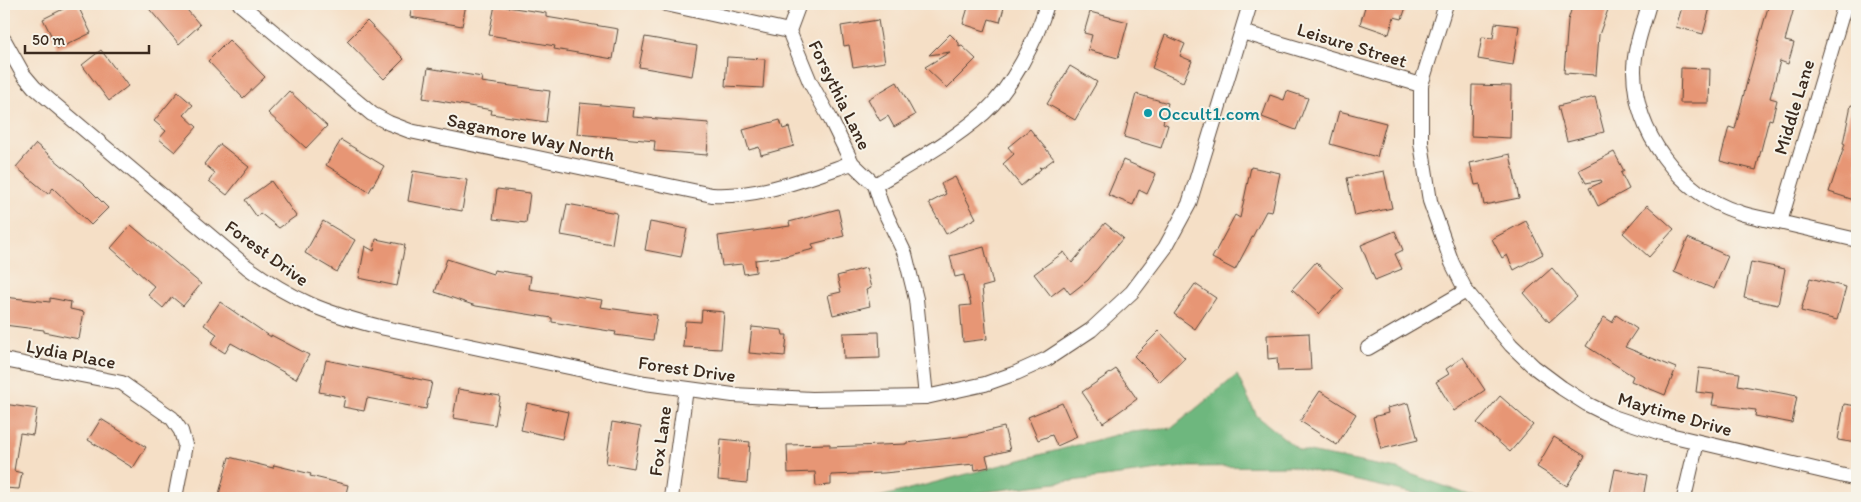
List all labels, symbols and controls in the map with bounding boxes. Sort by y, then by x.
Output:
street label: Leisure Street [1294,17,1410,73]
scale bar [25,22,149,54]
text: 50 m [32,31,65,49]
street label: Forsythia Lane [804,36,876,154]
street label: Middle Lane [1769,57,1819,157]
place label: Occult1.com [1158,102,1260,125]
marker: Occult1.com [1142,107,1154,119]
street label: Sagamore Way North [445,108,618,166]
street label: Forest Drive [221,215,313,291]
street label: Lydia Place [24,334,118,374]
street label: Forest Drive [637,351,737,387]
street label: Maytime Drive [1615,387,1735,441]
street label: Fox Lane [644,404,676,478]

